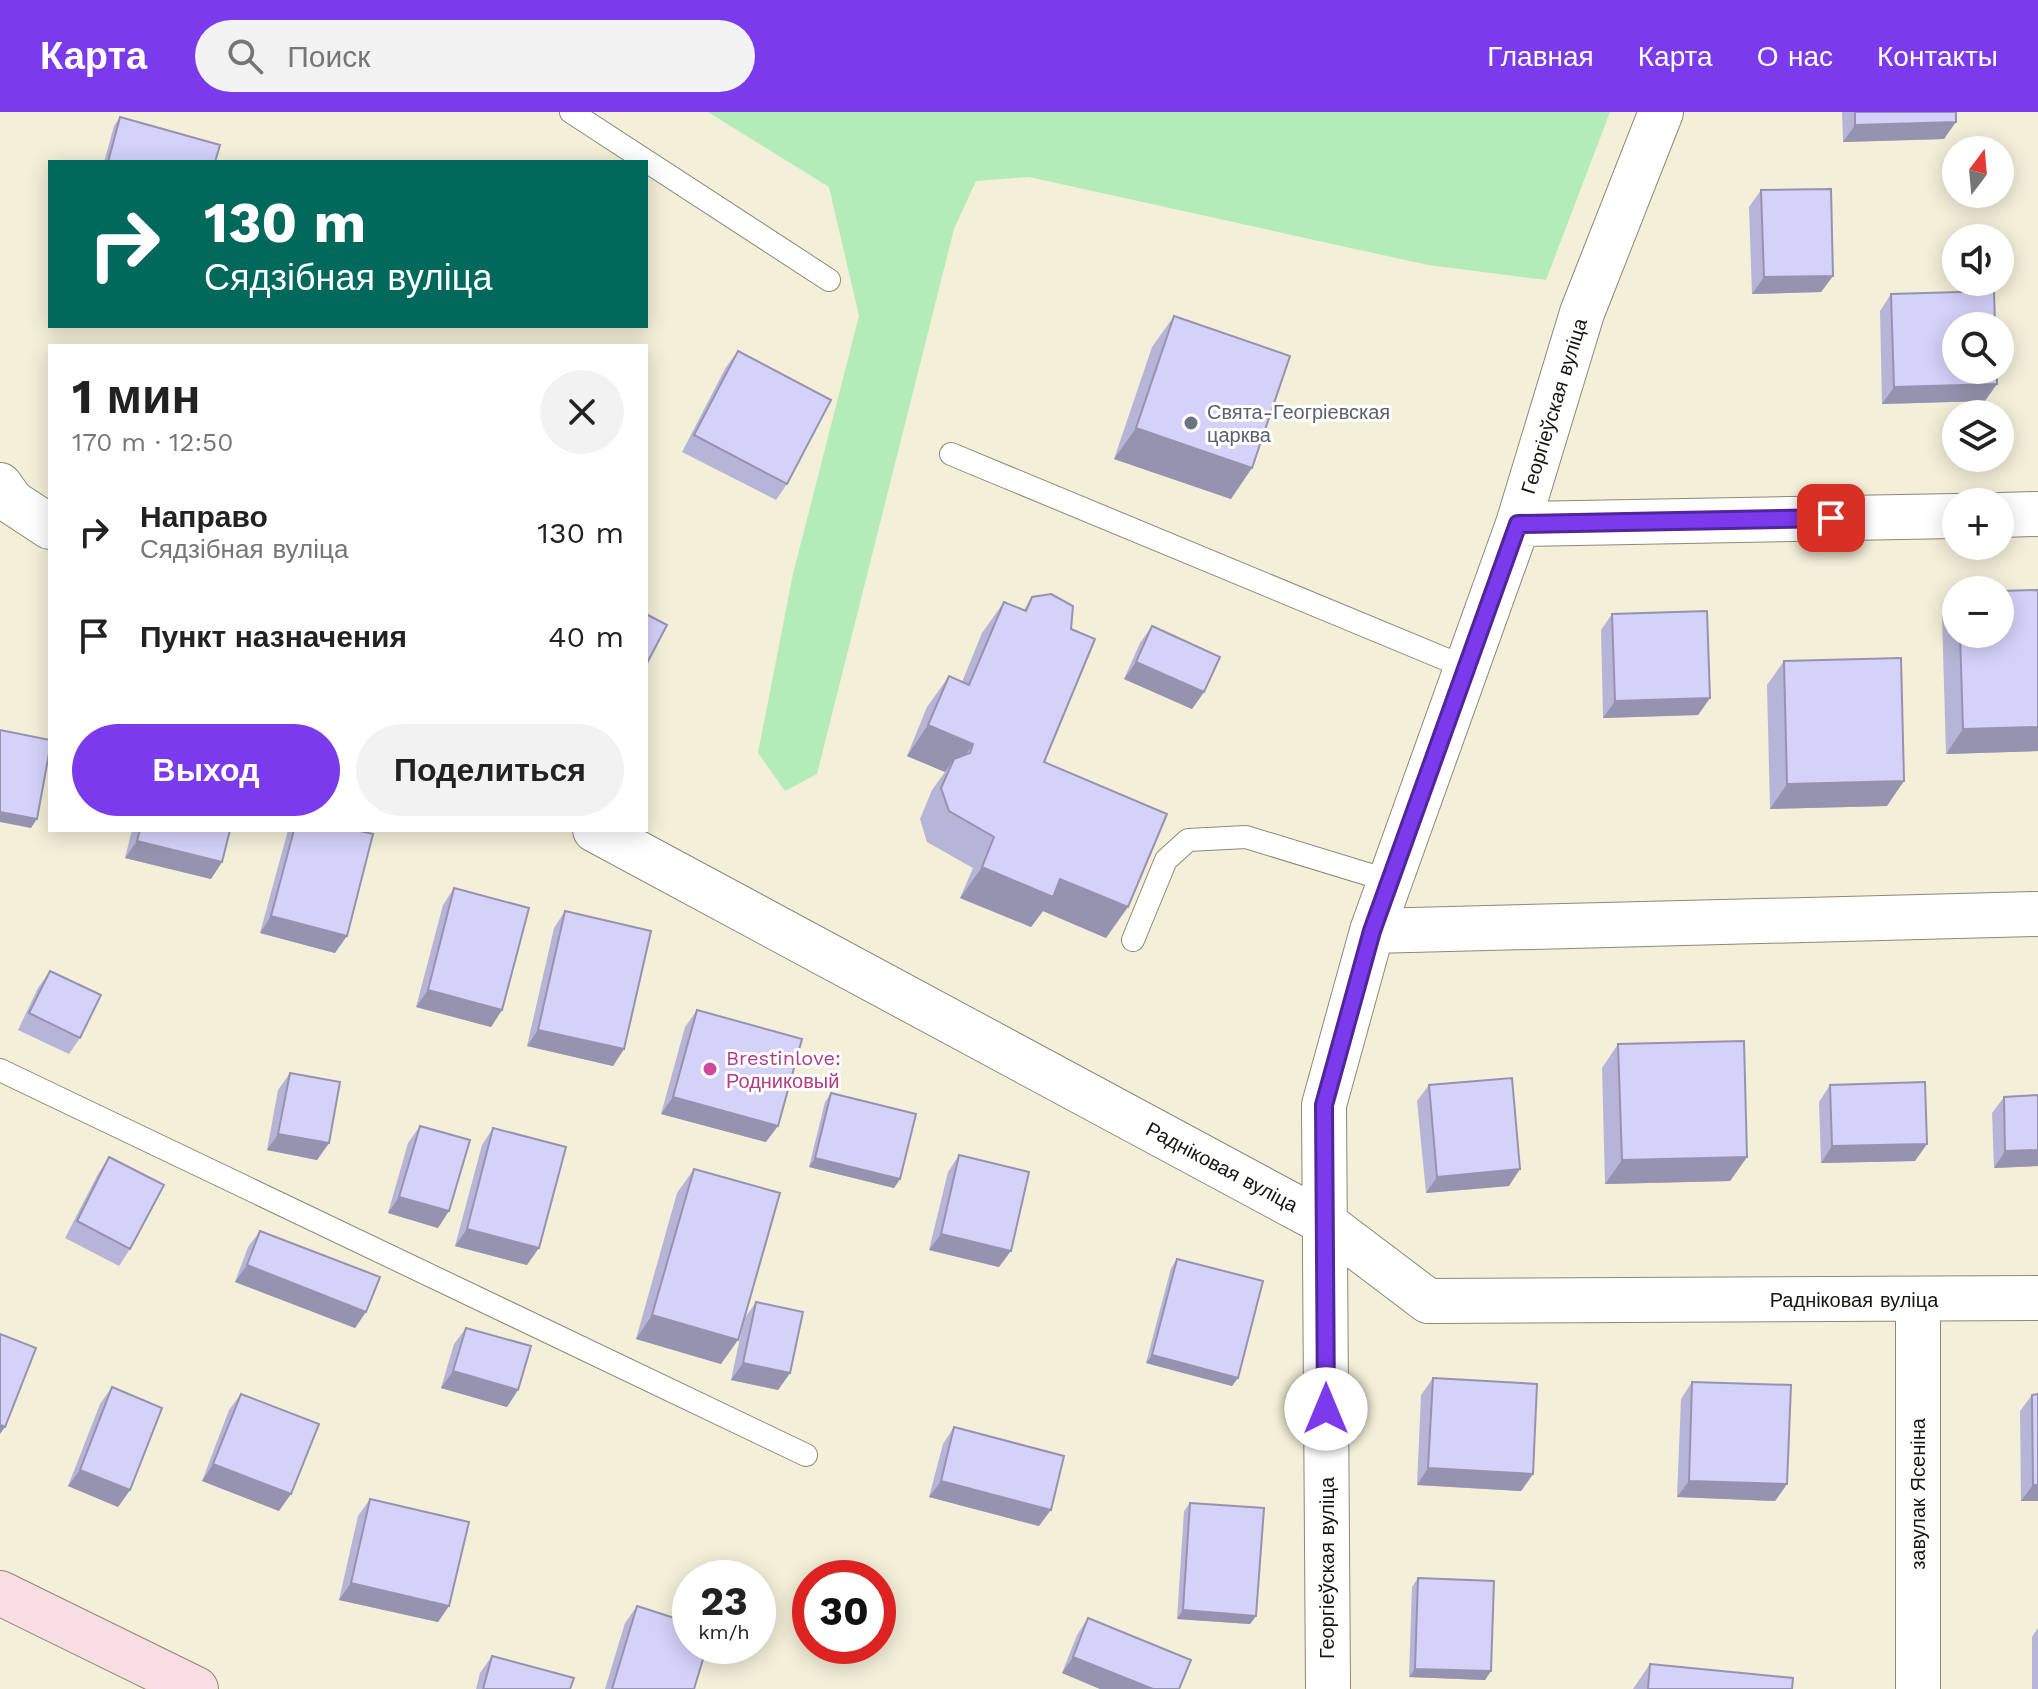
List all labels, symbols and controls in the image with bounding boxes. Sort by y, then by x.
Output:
search box [195,20,755,92]
text: Карта [40,34,147,78]
icon: search [223,34,267,78]
text: Поиск [287,39,370,74]
text: Главная [1487,40,1594,73]
text: Карта [1638,40,1713,73]
text: О нас [1757,40,1833,73]
text: Контакты [1877,40,1998,73]
north arrow [1942,136,2014,208]
map controls [1942,136,2014,648]
text: 130 m [204,190,366,256]
icon: right [72,192,176,296]
button: sound [1942,224,2014,296]
text: Сядзібная вуліца [204,257,492,299]
button: search [1942,312,2014,384]
street label: Георгіеўская вуліца [1516,315,1592,497]
text: 1 мин [72,368,200,425]
button: close [540,370,624,454]
place label: Свята-Геогріевская царква [1207,400,1390,447]
button: layers [1942,400,2014,472]
marker: Свята-Геогріевская царква [1182,414,1200,432]
text: 170 m · 12:50 [72,427,233,457]
pin [1797,484,1865,552]
button: + [1942,488,2014,560]
icon: arrive [1809,496,1853,540]
text: Направо [140,499,268,534]
icon: right [72,510,116,554]
text: 130 m [537,515,624,550]
text: Сядзібная вуліца [140,534,348,564]
button: − [1942,576,2014,648]
icon: arrive [72,614,116,658]
text: Пункт назначения [140,619,407,654]
text: 40 m [548,619,624,654]
button: Выход [72,724,340,816]
button: Поделиться [356,724,624,816]
place label: Brestinlove: Родниковый [726,1046,841,1093]
marker: Brestinlove: Родниковый [701,1060,719,1078]
street label: Радніковая вуліца [1142,1117,1303,1218]
street label: Радніковая вуліца [1770,1288,1939,1312]
position arrow [1284,1367,1368,1451]
street label: завулак Ясеніна [1906,1417,1930,1570]
street label: Георгіеўская вуліца [1315,1476,1339,1659]
speed limit sign: 30 [792,1560,896,1664]
text: 23 [700,1578,748,1625]
text: km/h [698,1620,750,1644]

